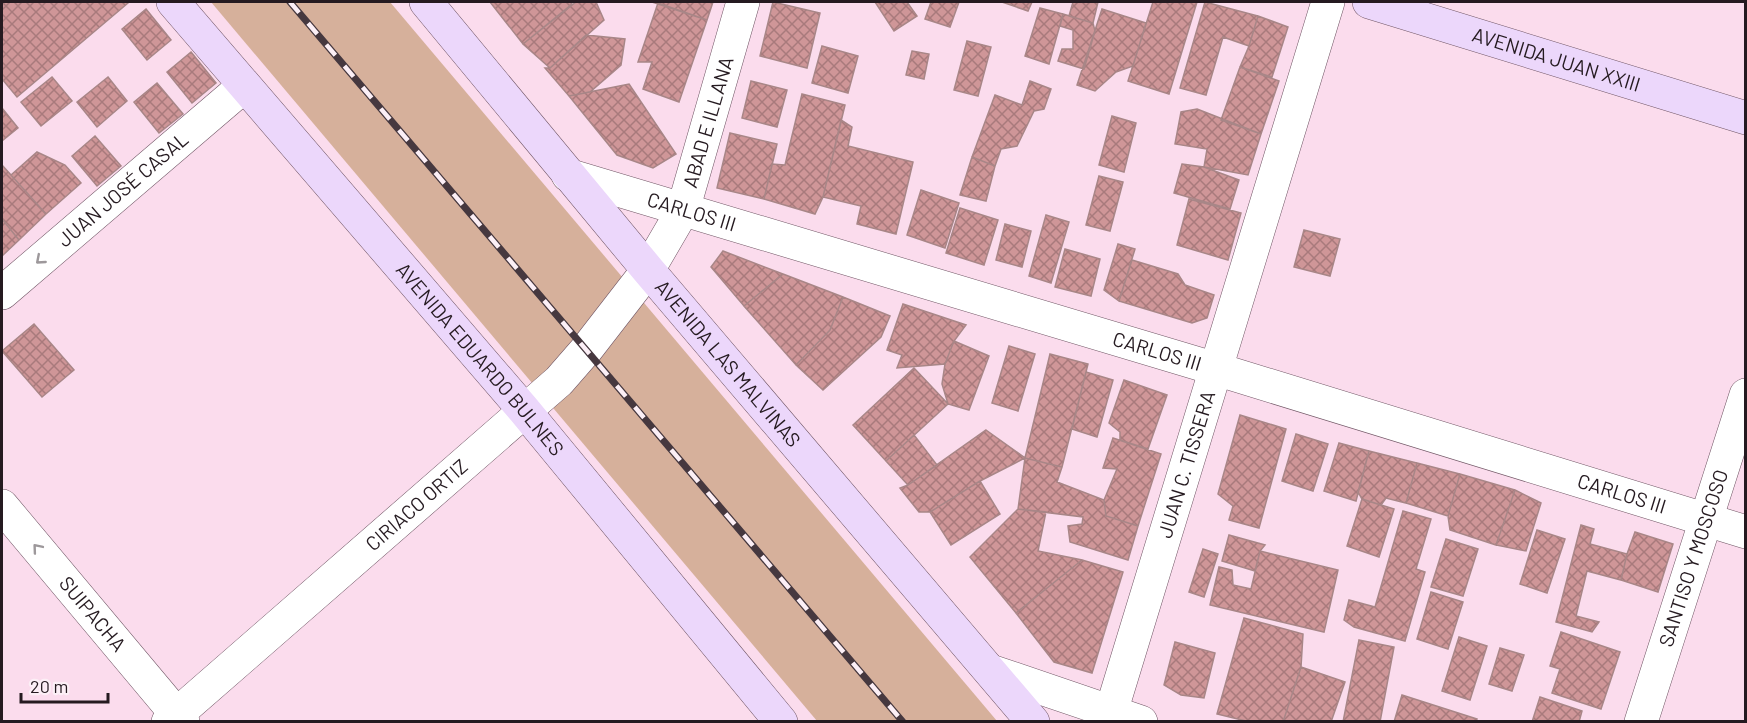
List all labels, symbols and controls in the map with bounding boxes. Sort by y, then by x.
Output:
street label: AVENIDA JUAN XXIII [1470,22,1644,96]
street label: ABAD E ILLANA [677,54,738,190]
street label: JUAN JOSÉ CASAL [52,126,192,251]
street label: CARLOS III [645,186,739,236]
one-way arrow [36,253,47,264]
street label: AVENIDA EDUARDO BULNES [392,257,569,460]
street label: AVENIDA LAS MALVINAS [651,275,806,451]
street label: CARLOS III [1110,326,1205,375]
street label: JUAN C. TISSERA [1152,388,1219,541]
street label: CIRIACO ORTIZ [360,453,472,555]
street label: SANTISO Y MOSCOSO [1653,466,1732,649]
street label: CARLOS III [1575,468,1669,518]
one-way arrow [33,544,44,555]
street label: SUIPACHA [55,571,132,656]
scale bar [21,666,108,704]
text: 20 m [30,675,68,697]

